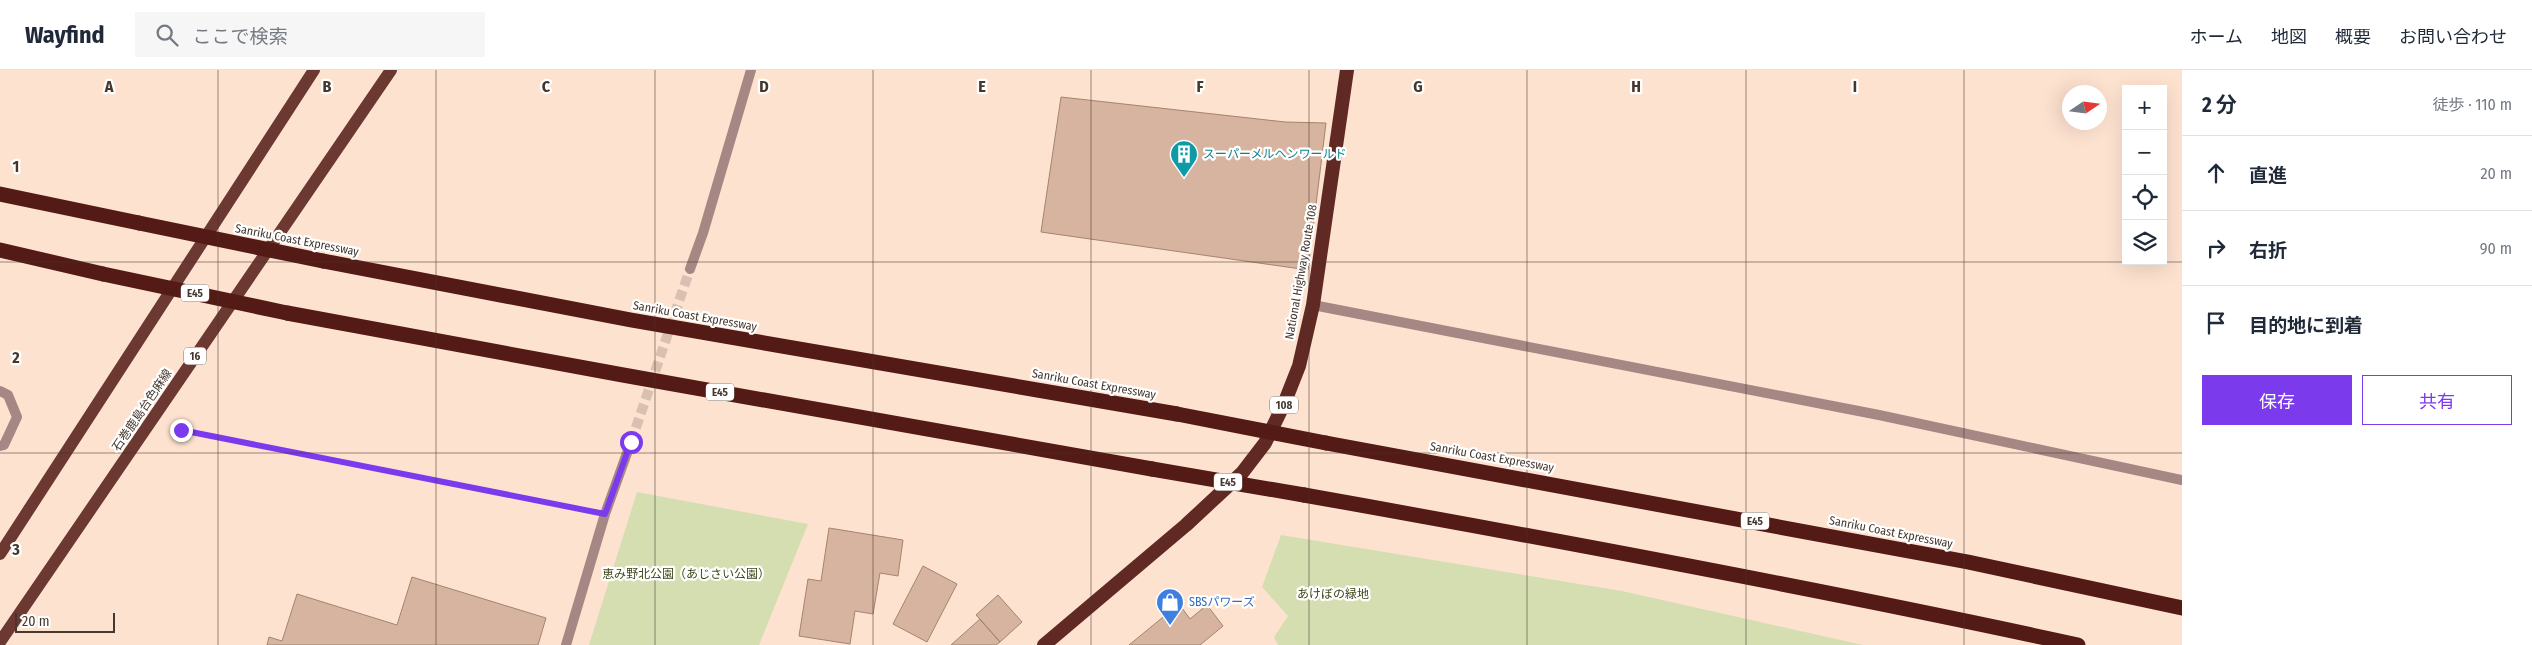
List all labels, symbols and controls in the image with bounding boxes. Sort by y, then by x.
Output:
search box [135,12,485,57]
text: Wayfind [25,21,105,49]
icon: search [153,21,181,49]
text: ここで検索 [193,25,288,48]
text: ホーム [2190,26,2243,48]
text: 地図 [2271,26,2307,48]
text: 概要 [2335,26,2371,48]
text: お問い合わせ [2399,26,2507,48]
text: A [104,77,114,96]
text: B [323,77,332,96]
text: C [542,77,551,96]
text: D [759,77,769,96]
text: E [978,77,986,96]
text: F [1196,77,1204,96]
text: G [1413,77,1423,96]
text: H [1631,77,1641,96]
text: I [1853,77,1857,96]
north arrow [2062,85,2107,130]
map controls [2122,85,2167,265]
button: + [2122,85,2167,130]
text: 2 分 [2202,92,2237,118]
text: 徒歩 · 110 m [2432,95,2512,114]
button: − [2122,130,2167,175]
building icon: スーパーメルヘンワールド [1169,139,1199,178]
place label: スーパーメルヘンワールド [1203,147,1346,161]
text: 1 [13,157,19,176]
icon: ahead [2202,159,2230,187]
text: 直進 [2249,164,2287,187]
text: 20 m [2481,164,2512,183]
button: locate [2122,175,2167,220]
street label: National Highway Route 108 [1282,203,1320,341]
button: layers [2122,220,2167,265]
street label: Sanriku Coast Expressway [234,221,361,259]
icon: right [2202,234,2230,262]
text: 右折 [2249,239,2287,262]
text: 90 m [2480,239,2512,258]
road number: E45 [181,284,209,302]
street label: Sanriku Coast Expressway [632,298,759,334]
icon: arrive [2202,309,2230,337]
text: 目的地に到着 [2249,314,2363,337]
text: 2 [11,348,20,367]
road number: 16 [184,348,206,364]
street label: 石巻鹿島台色麻線 [109,366,175,454]
street label: Sanriku Coast Expressway [1031,366,1158,402]
button: 保存 [2202,375,2352,425]
button: 共有 [2362,375,2512,425]
road number: E45 [706,384,734,401]
road number: 108 [1270,396,1298,414]
route end [170,419,193,442]
route start [620,431,643,454]
street label: Sanriku Coast Expressway [1429,439,1556,475]
road number: E45 [1214,474,1242,491]
road number: E45 [1741,512,1769,530]
street label: Sanriku Coast Expressway [1828,513,1955,551]
text: 3 [11,540,20,559]
park label: 恵み野北公園（あじさい公園） [602,567,770,581]
shop icon: SBSパワーズ [1155,587,1185,626]
park label: あけぼの緑地 [1297,587,1369,601]
place label: SBSパワーズ [1189,595,1255,609]
scale bar [15,610,115,633]
text: 20 m [22,613,50,630]

